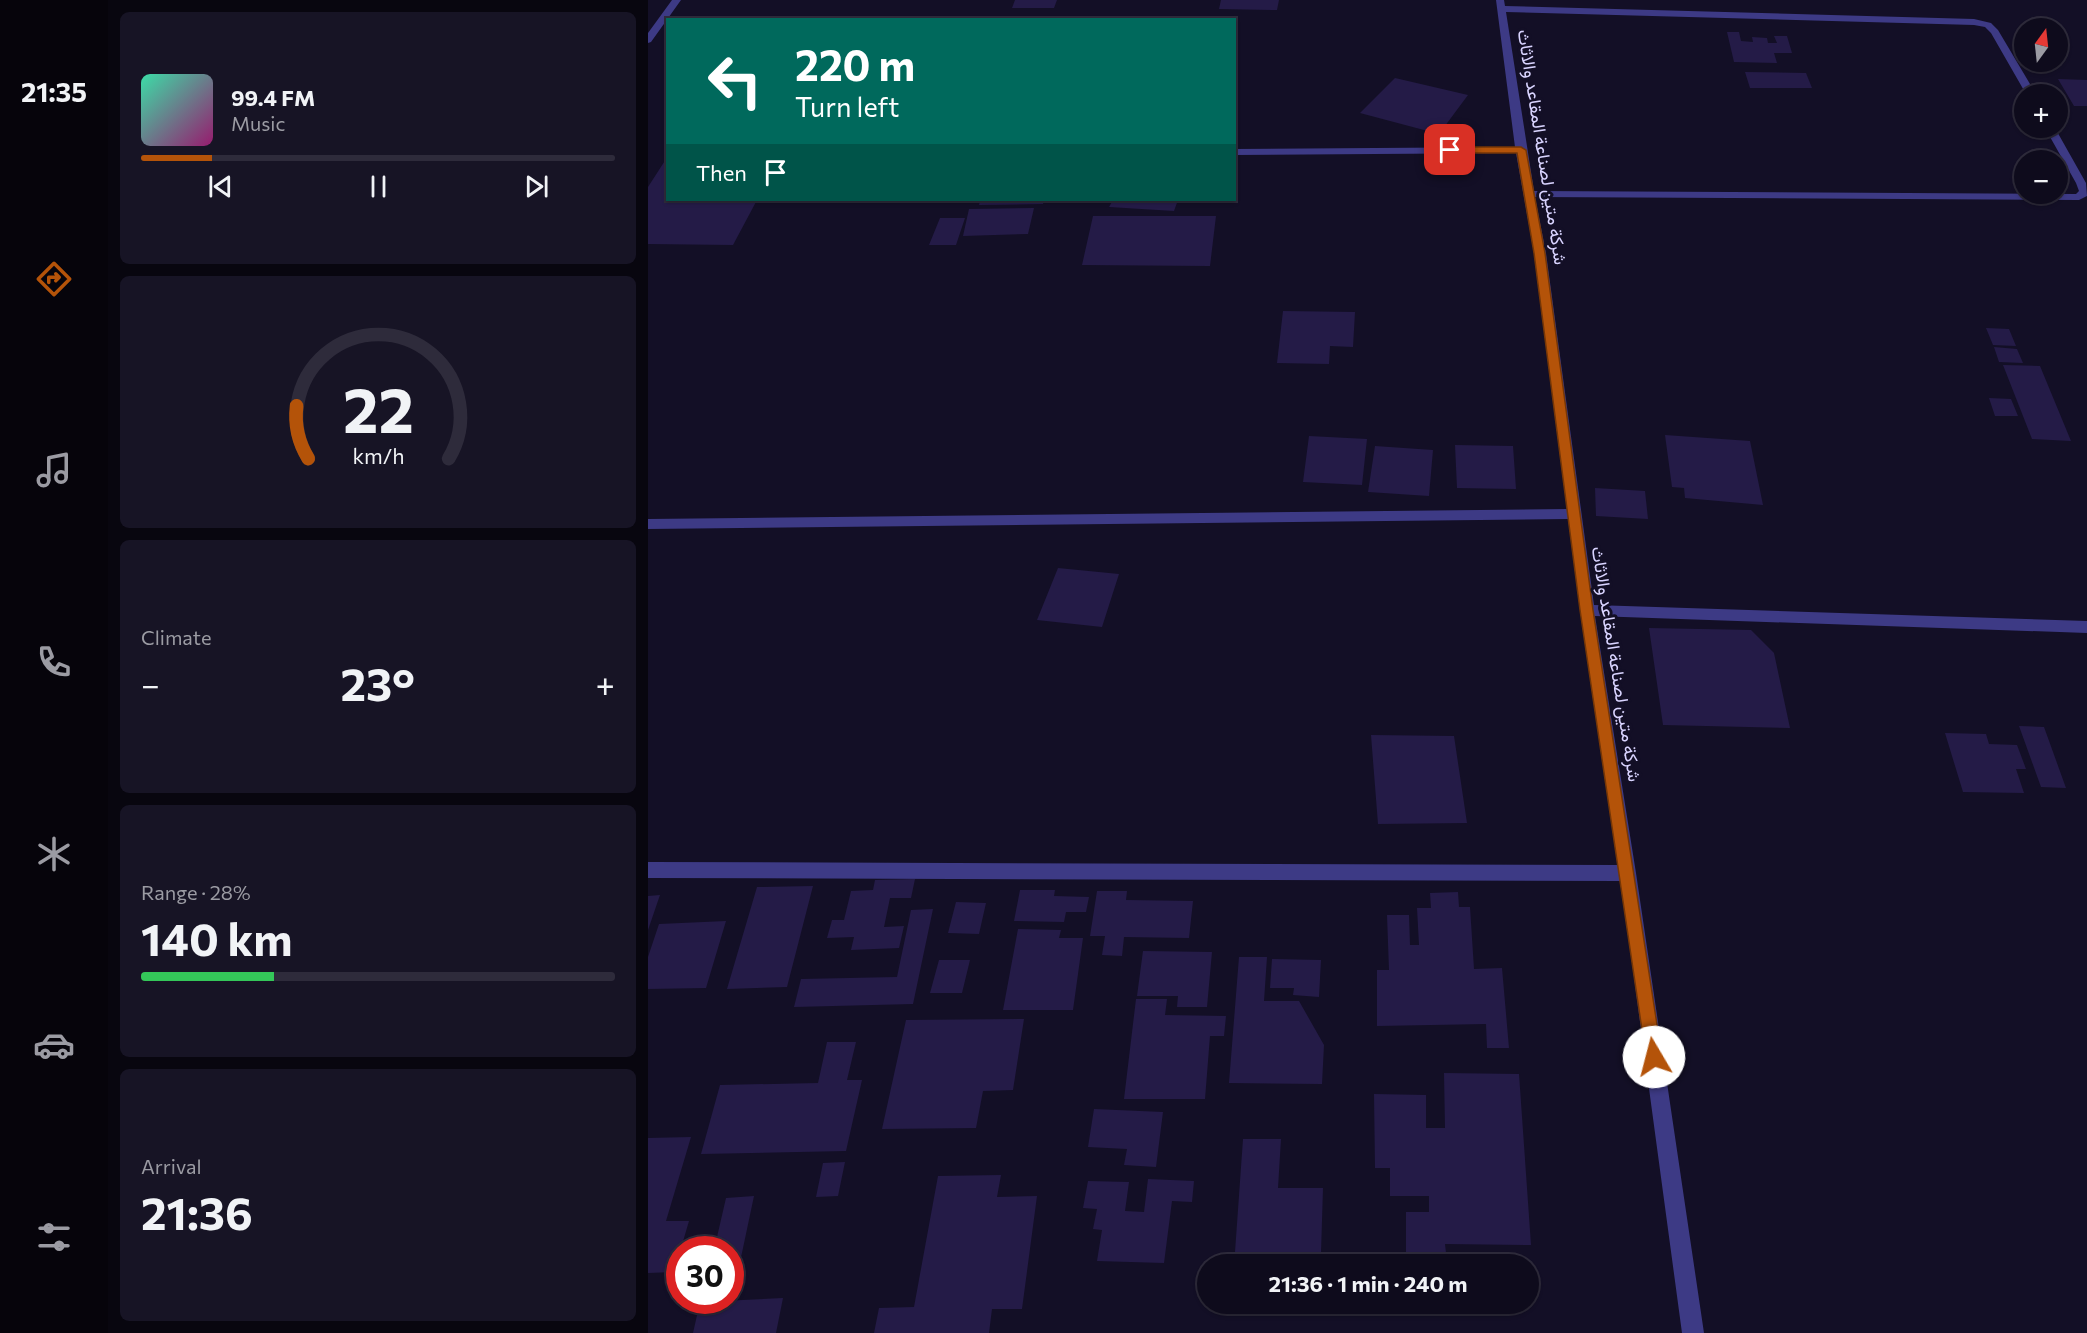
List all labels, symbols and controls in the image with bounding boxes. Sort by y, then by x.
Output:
north arrow [2014,18,2068,72]
map controls [2014,18,2068,204]
street label: شركة متين لصناعة المقاعد والاثاث [1513,28,1572,266]
text: 220 m [795,38,915,90]
icon: left [696,42,774,120]
text: 21:35 [21,75,87,108]
text: 99.4 FM [231,84,315,111]
button: + [2014,84,2068,138]
text: Turn left [795,90,899,123]
text: Music [231,111,285,135]
pin [1424,124,1475,175]
icon: arrive [1433,133,1466,166]
button: − [2014,150,2068,204]
icon: arrive [759,156,792,189]
text: Then [696,159,747,186]
icon: previous [204,170,237,203]
icon: pause [362,170,395,203]
icon: next [520,170,553,203]
icon: directions [33,258,75,300]
text: 22 [342,370,414,446]
text: km/h [352,443,404,469]
icon: music [33,449,75,491]
street label: شركة متين لصناعة المقاعد والاثاث [1587,545,1646,783]
text: Climate [141,625,211,649]
icon: phone [33,641,75,683]
text: 23° [341,655,415,710]
text: − [141,663,160,704]
text: + [596,663,615,704]
icon: climate [33,833,75,875]
text: Range · 28% [141,880,251,904]
text: 140 km [141,910,293,965]
icon: car [33,1024,75,1066]
position arrow [1622,1025,1686,1089]
text: Arrival [141,1154,202,1178]
text: 21:36 [141,1184,253,1239]
icon: filters [33,1216,75,1258]
speed limit sign: 30 [666,1236,744,1314]
text: 21:36 · 1 min · 240 m [1268,1270,1468,1297]

